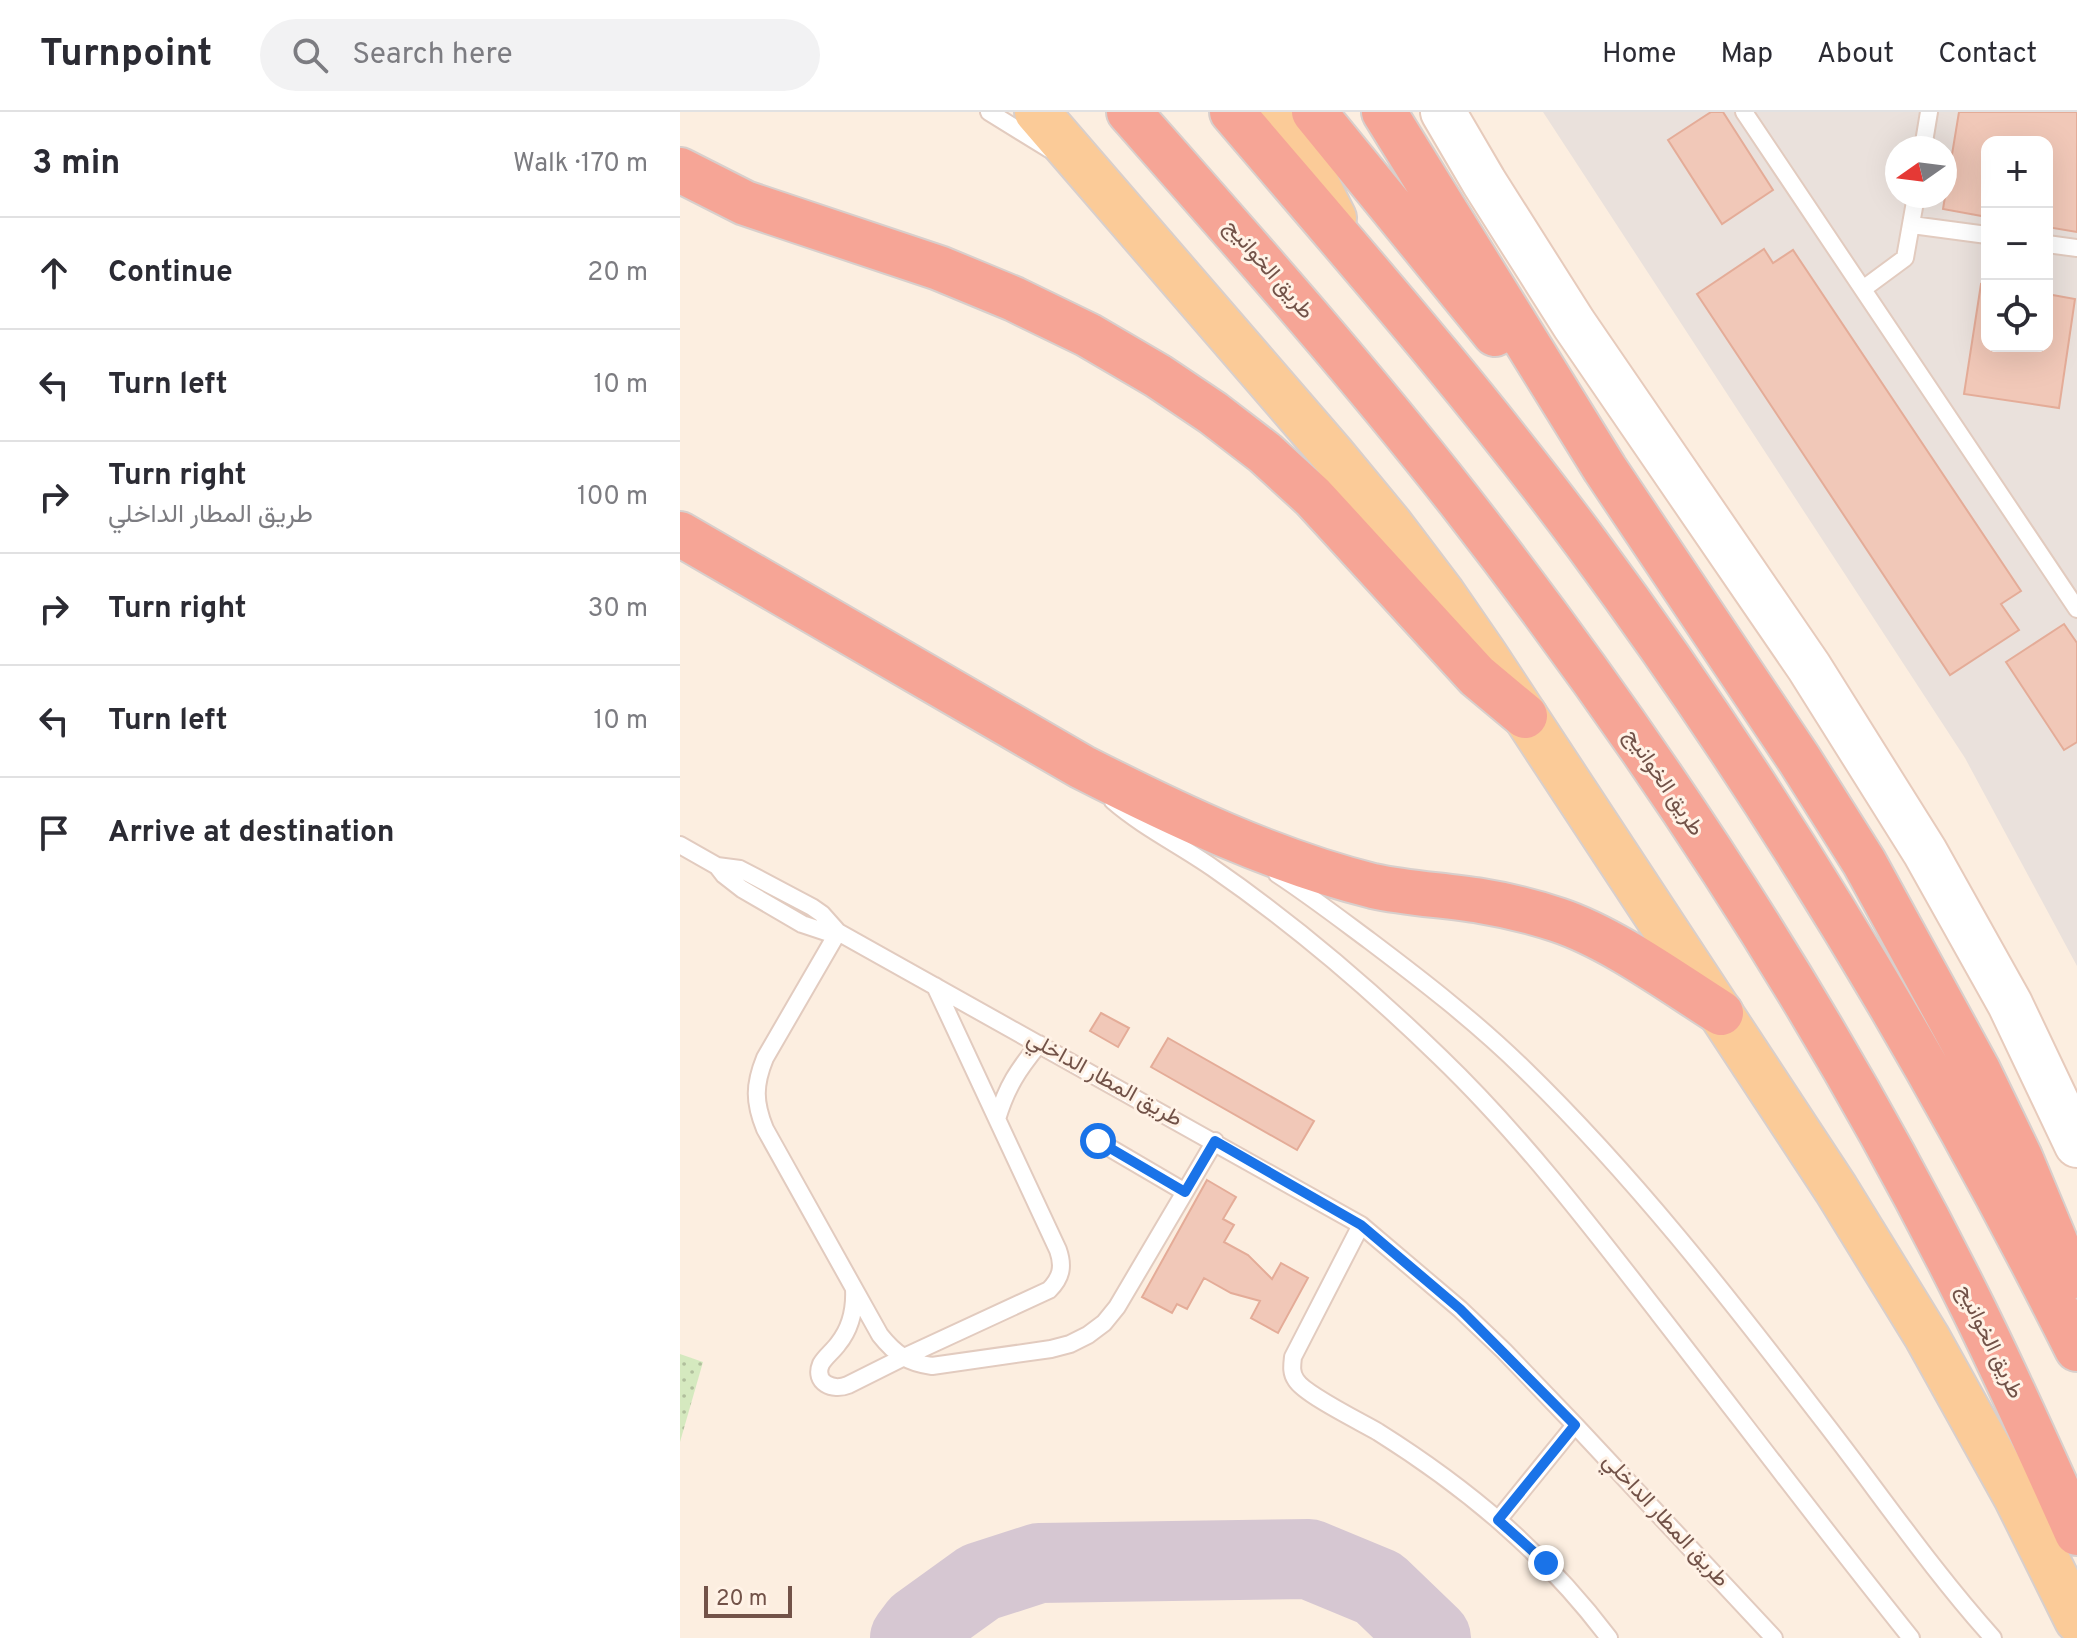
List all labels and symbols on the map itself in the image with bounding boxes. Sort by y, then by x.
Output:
north arrow [1885,136,1957,208]
street label: طريق الخوانيج [1217,214,1319,326]
street label: طريق الخوانيج [1617,724,1709,842]
street label: طريق المطار الداخلي [1020,1026,1186,1136]
route start [1080,1123,1116,1159]
street label: طريق الخوانيج [1950,1280,2028,1404]
street label: طريق المطار الداخلي [1594,1448,1734,1596]
route end [1528,1545,1564,1581]
scale bar [704,1582,792,1618]

